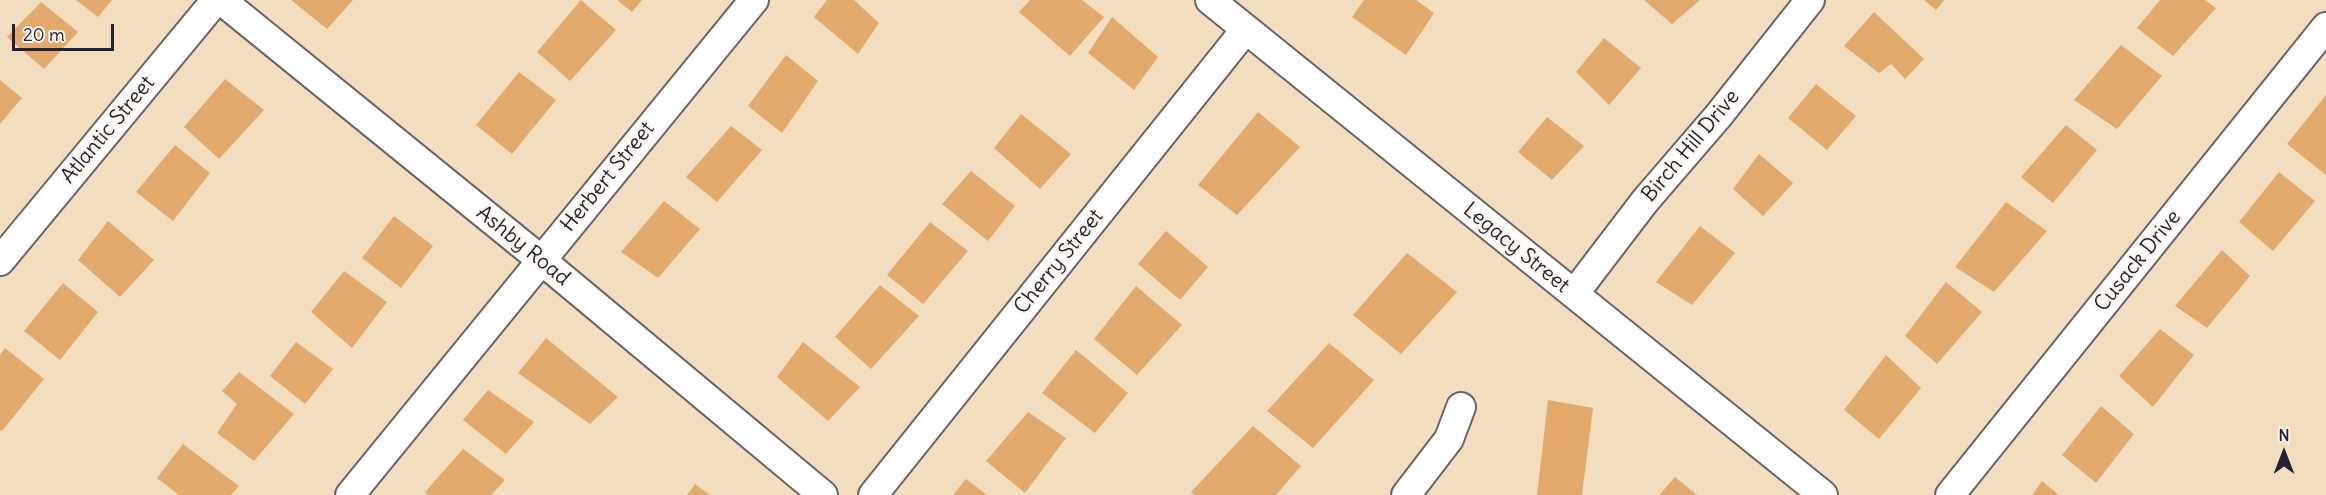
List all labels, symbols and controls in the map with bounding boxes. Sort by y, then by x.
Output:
scale bar [15,12,117,50]
text: 20 m [23,23,65,46]
street label: Atlantic Street [56,71,160,189]
street label: Birch Hill Drive [1637,85,1745,207]
street label: Herbert Street [556,117,660,237]
street label: Legacy Street [1458,198,1574,298]
street label: Ashby Road [471,201,575,291]
street label: Cherry Street [1009,205,1109,319]
street label: Cusack Drive [2089,205,2187,317]
north arrow [2254,423,2314,483]
text: N [2278,425,2290,445]

